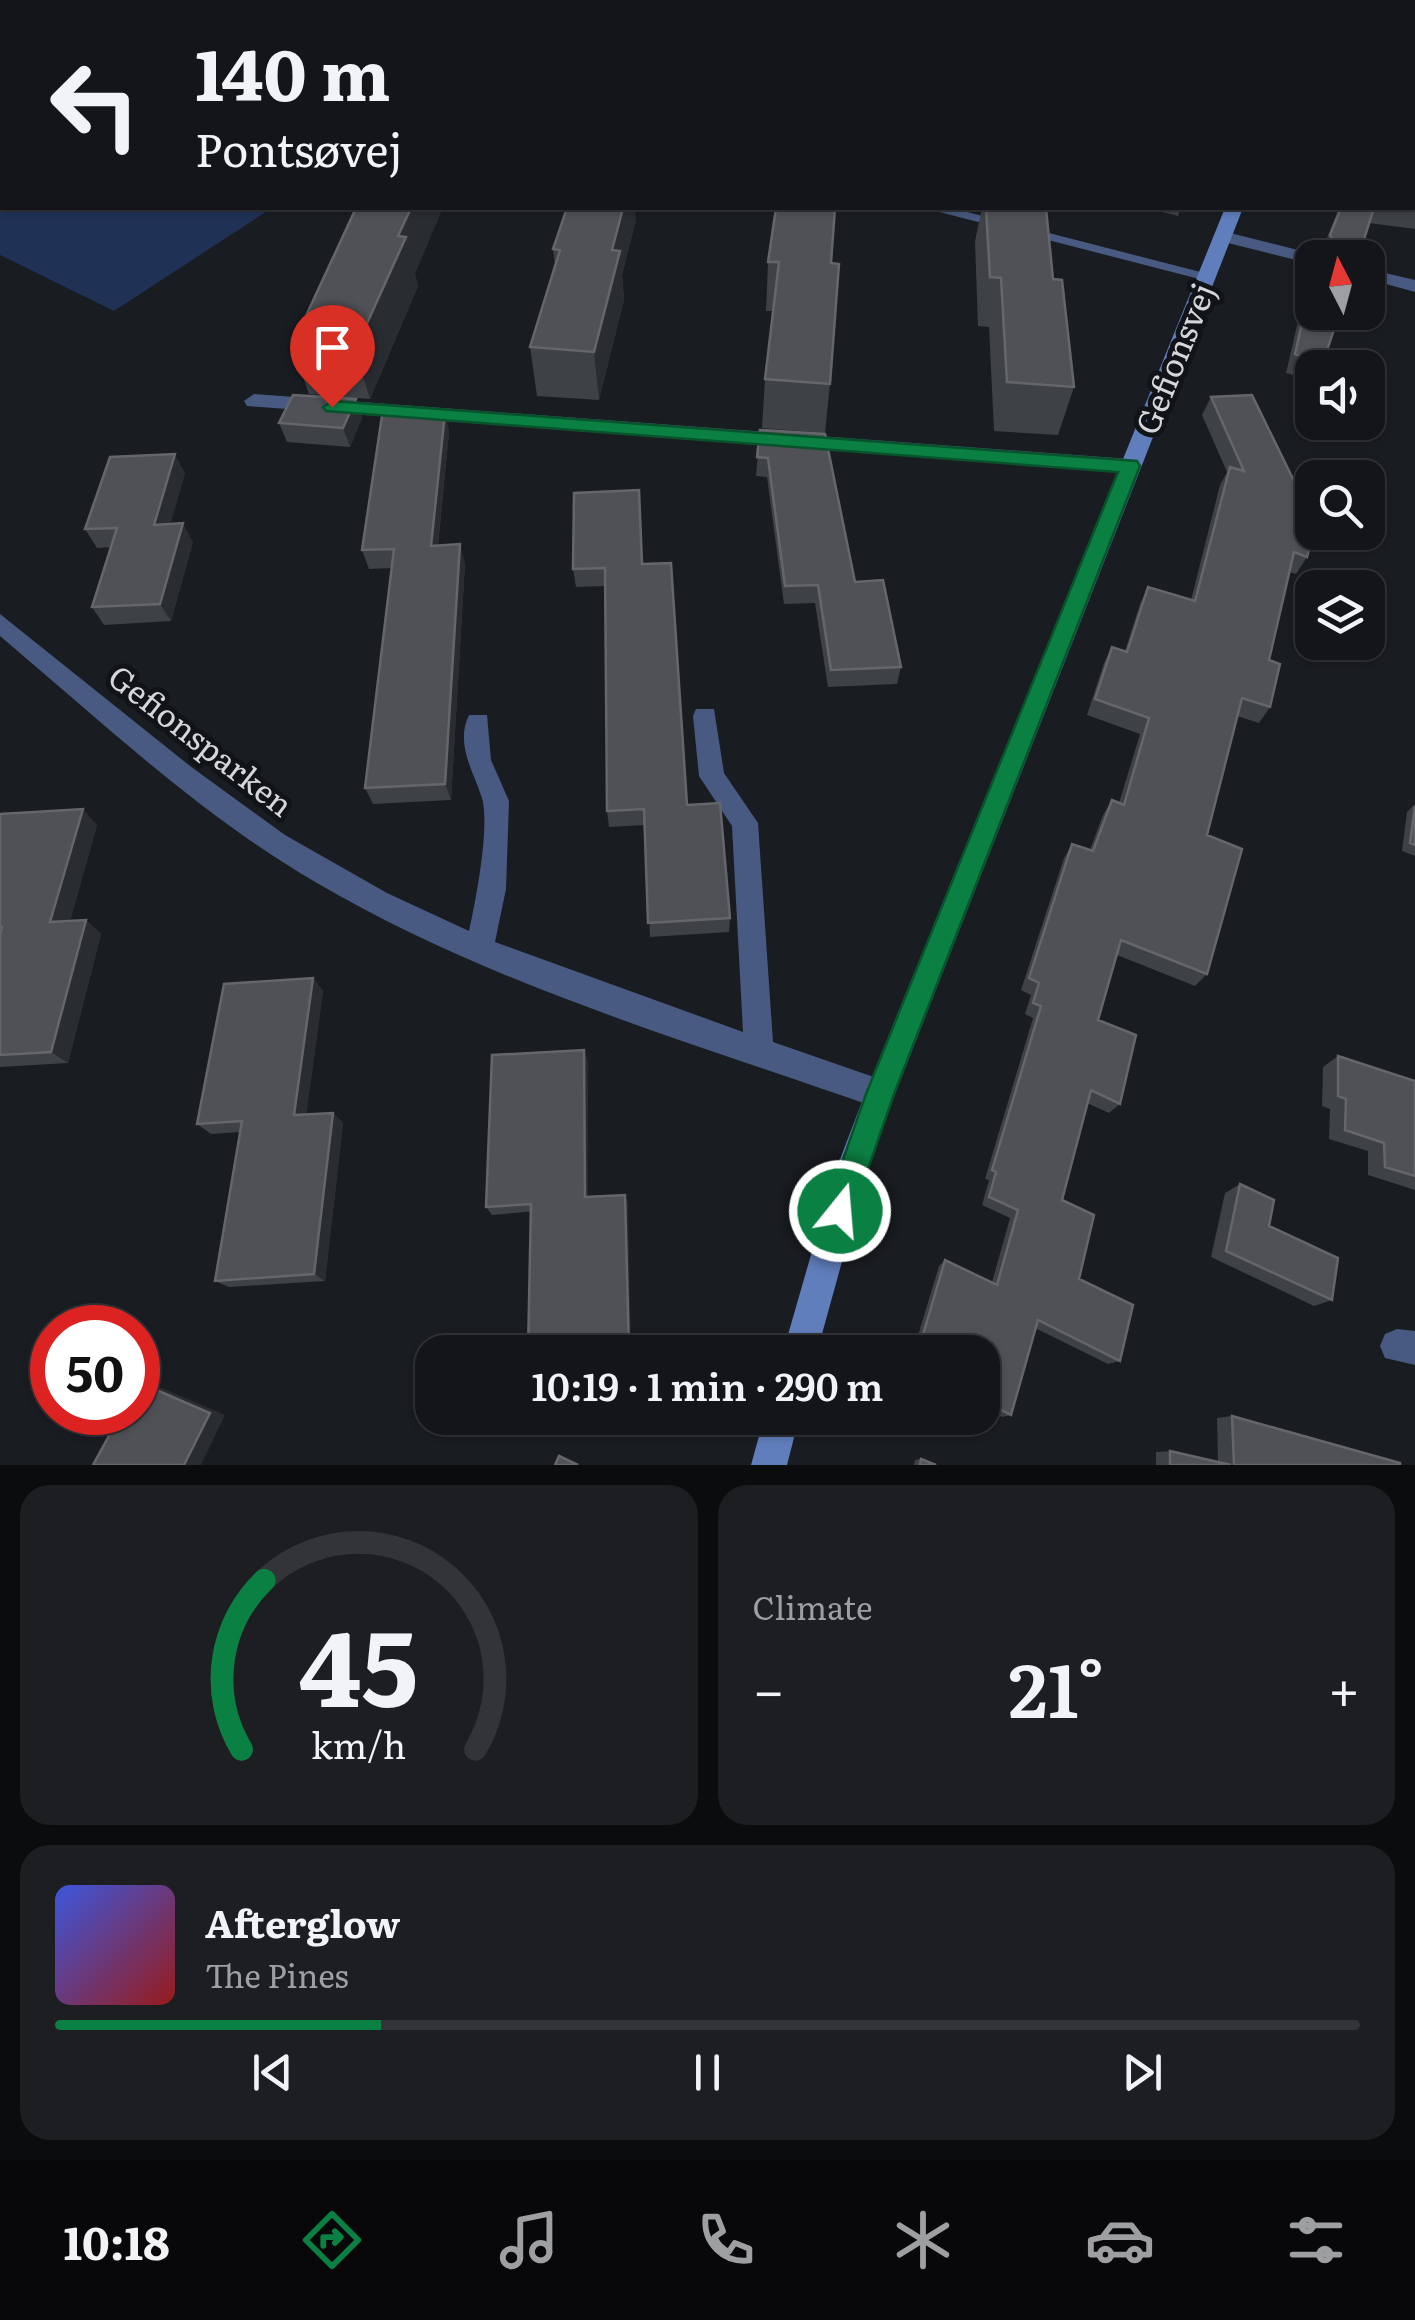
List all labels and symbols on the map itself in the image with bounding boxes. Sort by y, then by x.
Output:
north arrow [1295,240,1385,330]
street label: Gefionsvej [1121,275,1225,441]
pin [290,305,375,408]
street label: Gefionsparken [99,652,305,826]
position arrow [788,1159,892,1263]
speed limit sign: 50 [30,1305,160,1435]

